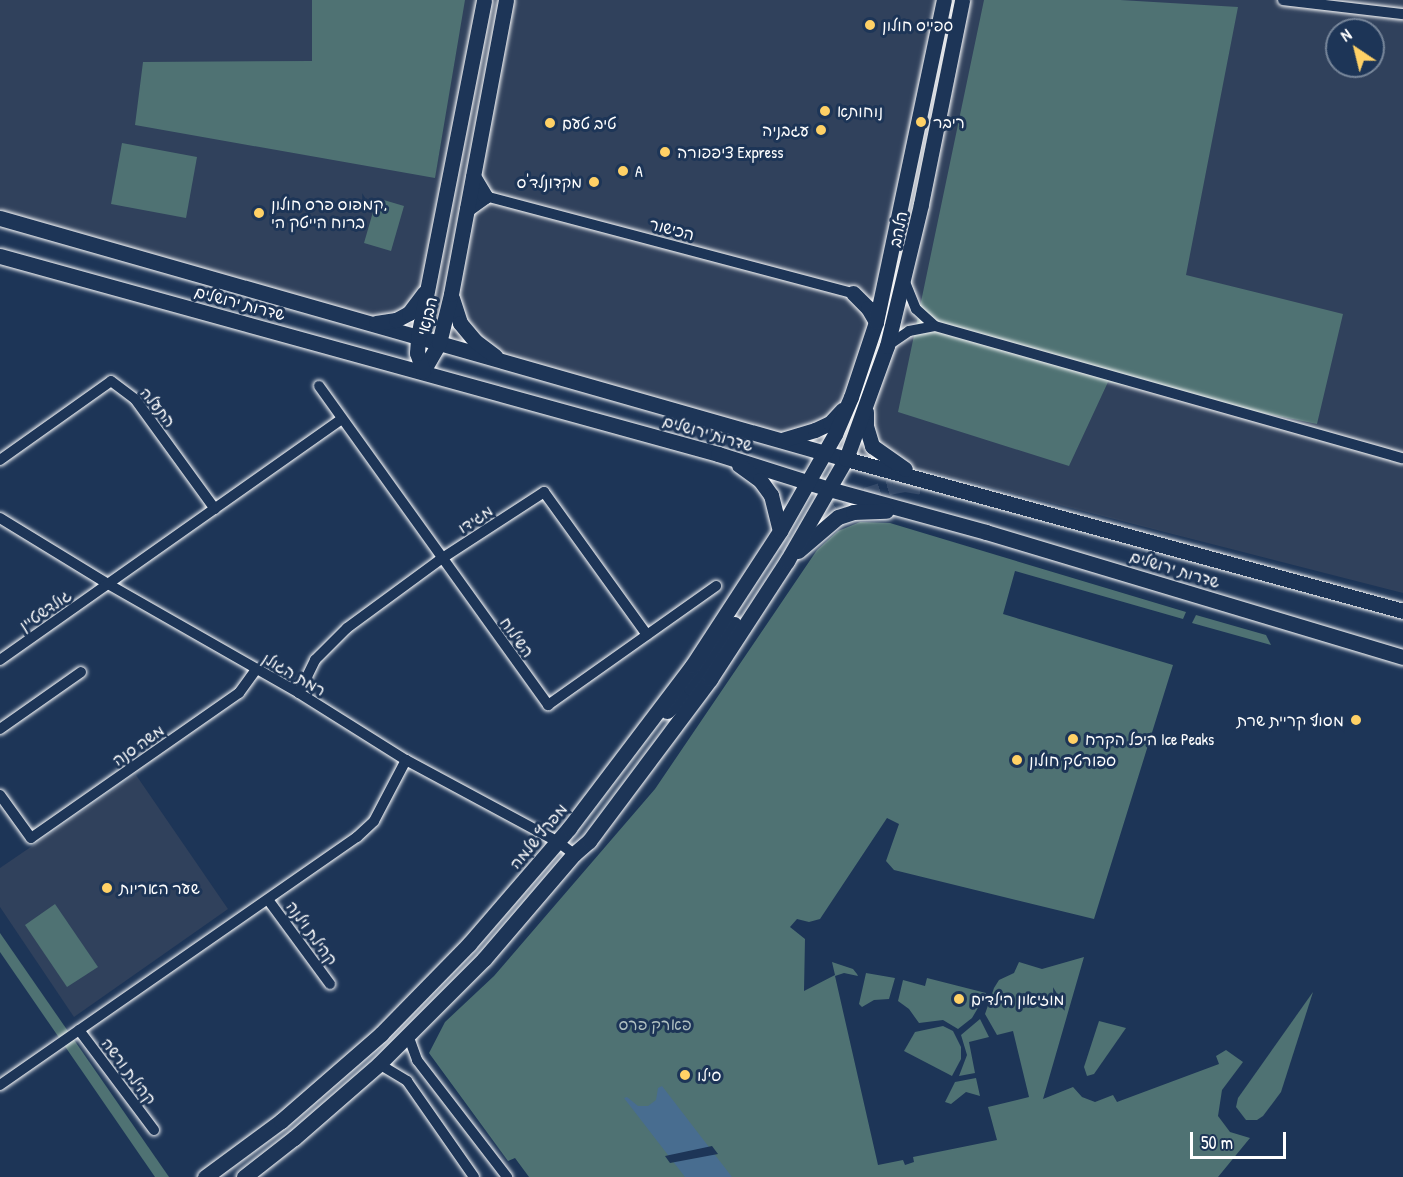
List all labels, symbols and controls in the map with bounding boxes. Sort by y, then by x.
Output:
place label: ספייס חולון [882,15,953,35]
marker: ספייס חולון [863,18,877,32]
north arrow [1325,18,1385,78]
text: N [1336,23,1356,46]
place label: נוחותא [837,101,883,121]
marker: נוחותא [818,104,832,118]
place label: ריבר [933,112,965,132]
place label: טיב טעם [562,113,617,133]
marker: ריבר [914,115,928,129]
marker: טיב טעם [543,116,557,130]
place label: עגבניה [762,120,809,140]
marker: עגבניה [814,123,828,137]
place label: ציפפורה Express [677,142,783,162]
marker: ציפפורה Express [658,145,672,159]
place label: A [635,161,643,181]
marker: A [616,164,630,178]
place label: מקדונלד'ס [516,172,582,192]
marker: מקדונלד'ס [587,175,601,189]
place label: קמפוס פרס חולון, ברוח הייטק הי [271,194,387,232]
marker: קמפוס פרס חולון, ברוח הייטק הי [252,206,266,220]
street label: הלהב [885,209,911,249]
street label: הכישור [647,214,697,244]
street label: שדרות ירושלים [193,282,287,324]
street label: הבנאי [413,295,441,337]
street label: התעלה [136,383,180,431]
street label: שדרות ירושלים [661,411,755,455]
street label: מגידו [454,501,496,537]
street label: שדרות ירושלים [1128,546,1222,592]
street label: גולדשטיין [15,585,75,635]
street label: השילוח [496,613,538,661]
street label: רמת הגולן [259,648,329,700]
place label: מסוף קריית שרת [1237,710,1344,730]
marker: מסוף קריית שרת [1349,713,1363,727]
street label: משה סנה [108,720,168,770]
place label: היכל הקרח Ice Peaks [1085,729,1214,749]
marker: היכל הקרח Ice Peaks [1066,732,1080,746]
place label: ספורטק חולון [1029,750,1116,770]
marker: ספורטק חולון [1010,753,1024,767]
street label: מפרץ שלמה [505,799,571,873]
place label: שער האריות [119,878,200,898]
marker: שער האריות [100,881,114,895]
street label: קהילת וילנה [282,897,342,969]
place label: מוזיאון הילדים [971,989,1064,1009]
marker: מוזיאון הילדים [952,992,966,1006]
park label: פארק פרס [618,1014,692,1034]
street label: קהילת ורשה [98,1034,160,1108]
place label: סילו [697,1065,721,1085]
marker: סילו [678,1068,692,1082]
scale bar [1193,1120,1289,1158]
text: 50 m [1201,1130,1233,1155]

